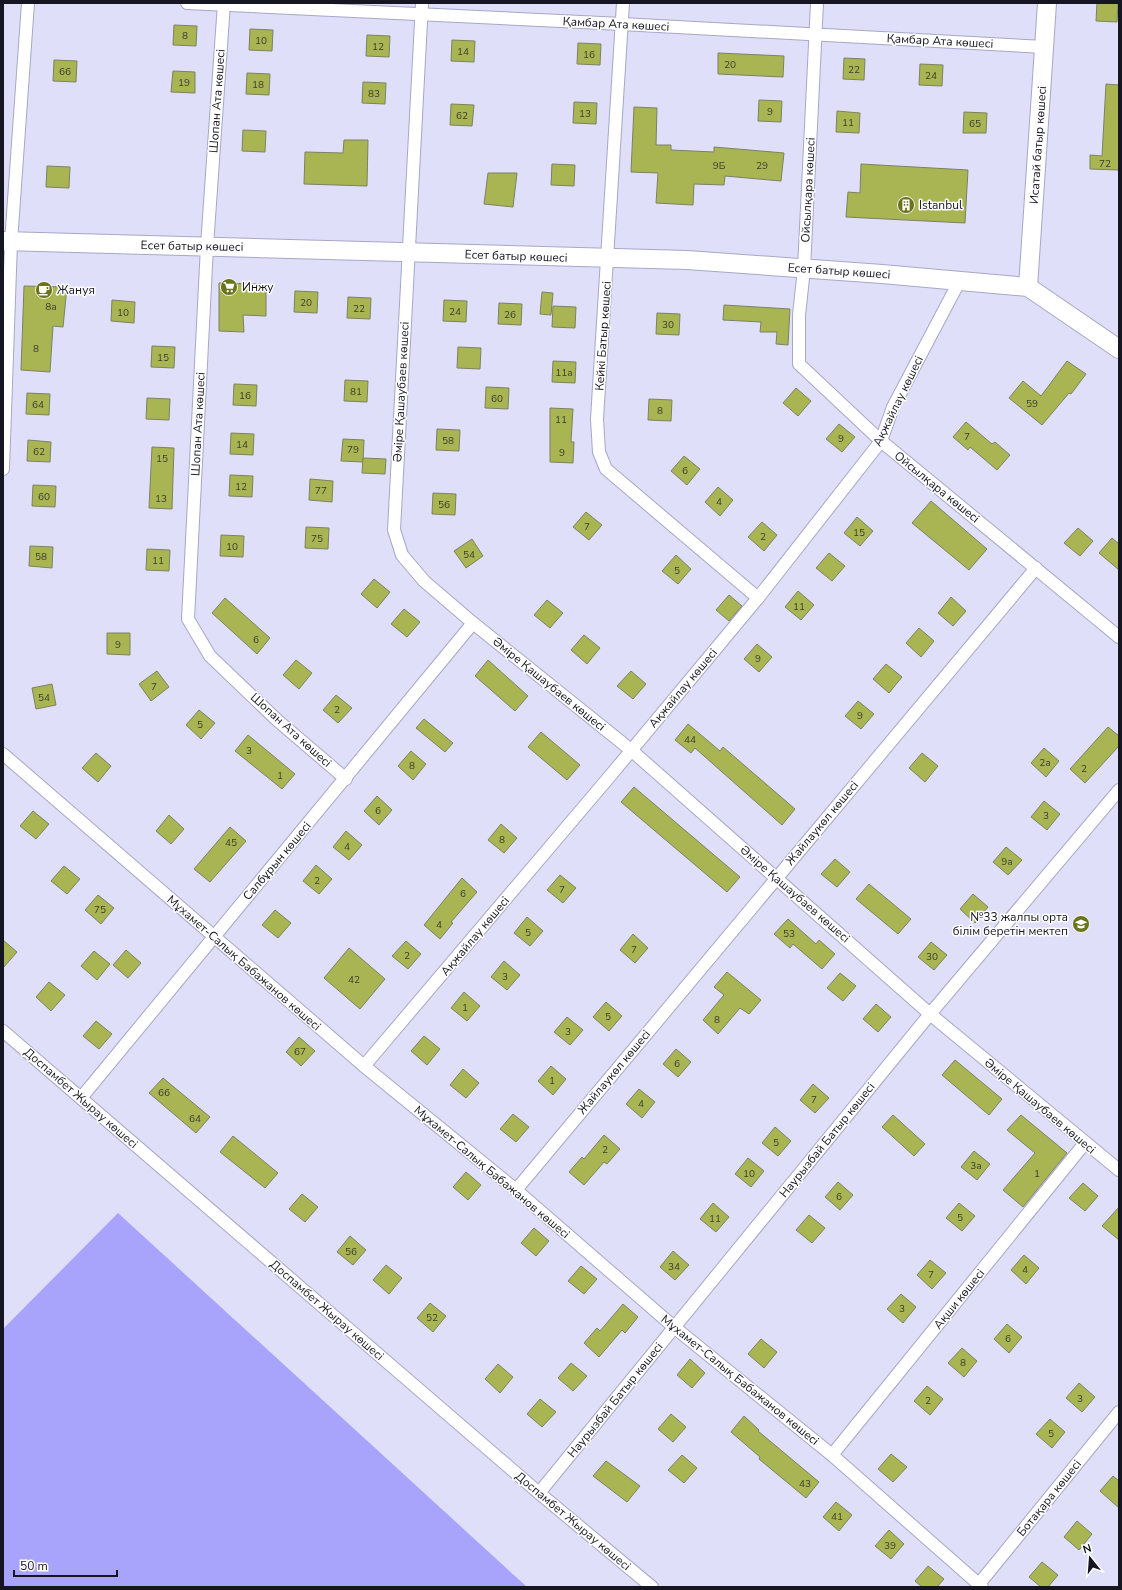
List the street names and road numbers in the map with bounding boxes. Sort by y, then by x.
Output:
street label: Қамбар Ата көшесі [562,13,670,35]
street label: Қамбар Ата көшесі [886,30,994,52]
street label: Шопан Ата көшесі [205,48,229,153]
street label: Исатай батыр көшесі [1026,85,1050,205]
street label: Ойсылқара көшесі [797,137,819,243]
street label: Есет батыр көшесі [140,237,244,255]
street label: Есет батыр көшесі [464,246,568,266]
street label: Есет батыр көшесі [787,259,891,283]
street label: Кейкі Батыр көшесі [591,281,615,391]
street label: Әміре Қашаубаев көшесі [389,321,413,463]
street label: Ақжайлау көшесі [869,353,927,449]
street label: Шопан Ата көшесі [187,372,209,476]
street label: Ойсылқара көшесі [891,448,983,526]
street label: Әміре Қашаубаев көшесі [489,633,609,735]
street label: Ақжайлау көшесі [645,645,721,731]
street label: Шопан Ата көшесі [247,689,335,771]
street label: Жайлаукөл көшесі [782,777,862,869]
street label: Салбұрын көшесі [239,818,315,904]
street label: Әміре Қашаубаев көшесі [737,842,853,946]
street label: Мұхамет-Салық Бабажанов көшесі [164,892,324,1034]
street label: Ақжайлау көшесі [437,893,513,979]
street label: Жайлаукөл көшесі [574,1026,654,1118]
street label: Доспамбет Жырау көшесі [21,1044,141,1152]
street label: Әміре Қашаубаев көшесі [981,1055,1099,1157]
street label: Наурызбай Батыр көшесі [776,1079,878,1201]
street label: Мұхамет-Салық Бабажанов көшесі [411,1102,573,1242]
street label: Доспамбет Жырау көшесі [267,1256,387,1364]
street label: Ақши көшесі [930,1266,988,1332]
street label: Мұхамет-Салық Бабажанов көшесі [658,1311,822,1449]
street label: Наурызбай Батыр көшесі [564,1339,666,1461]
street label: Ботақара көшесі [1013,1456,1085,1540]
street label: Доспамбет Жырау көшесі [512,1468,634,1574]

